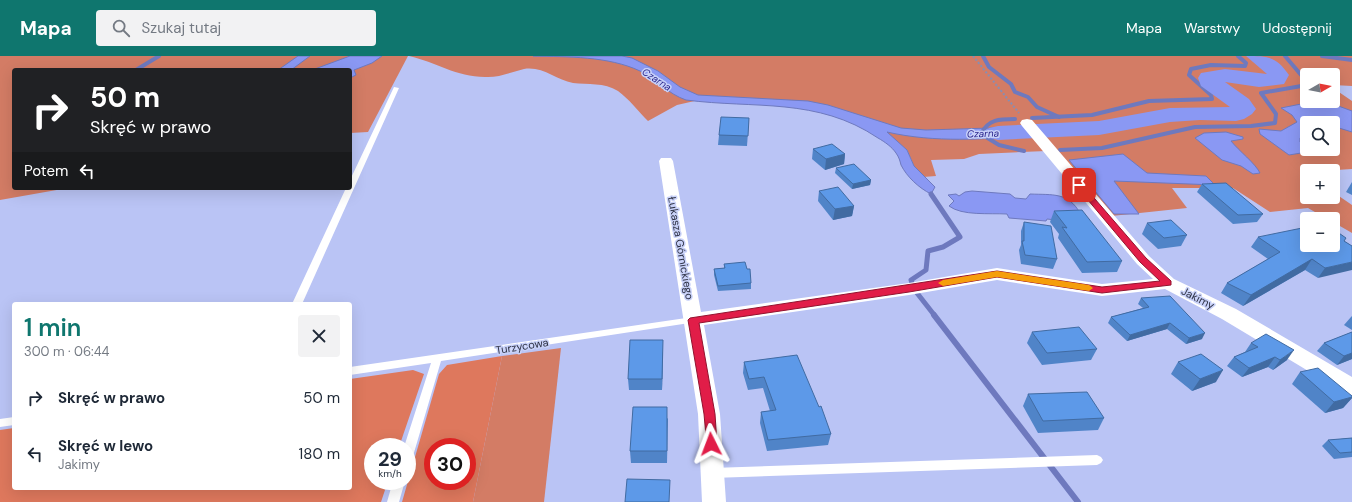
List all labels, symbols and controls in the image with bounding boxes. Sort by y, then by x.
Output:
search box [96,10,376,46]
text: Mapa [20,16,72,41]
icon: search [110,17,132,39]
text: Szukaj tutaj [142,18,221,38]
text: Mapa [1126,19,1162,37]
text: Warstwy [1184,19,1240,37]
text: Udostępnij [1262,19,1332,37]
water label: Czarna [640,65,674,94]
north arrow [1300,68,1340,108]
map controls [1300,68,1340,252]
text: 50 m [90,79,160,116]
icon: right [24,84,76,136]
text: Skręć w prawo [90,115,211,139]
button: search [1300,116,1340,156]
water label: Czarna [967,126,1000,141]
icon: left [76,160,98,182]
text: Potem [24,161,68,181]
button: + [1300,164,1340,204]
pin [1062,168,1096,202]
icon: arrive [1068,174,1090,196]
street label: Łukasza Górnickiego [665,195,697,301]
button: − [1300,212,1340,252]
street label: Jakimy [1179,284,1217,312]
text: 1 min [24,312,81,343]
button: close [298,315,340,357]
street label: Turzycowa [495,335,549,357]
text: 300 m · 06:44 [24,343,109,360]
icon: right [24,387,46,409]
text: Skręć w prawo [58,388,165,408]
text: 50 m [303,388,340,408]
position arrow [690,423,732,465]
text: Skręć w lewo [58,436,153,456]
speed limit sign: 30 [424,438,476,490]
icon: left [24,443,46,465]
text: 180 m [299,444,340,464]
text: 29 [378,446,402,472]
text: Jakimy [58,456,100,473]
text: km/h [378,467,402,480]

